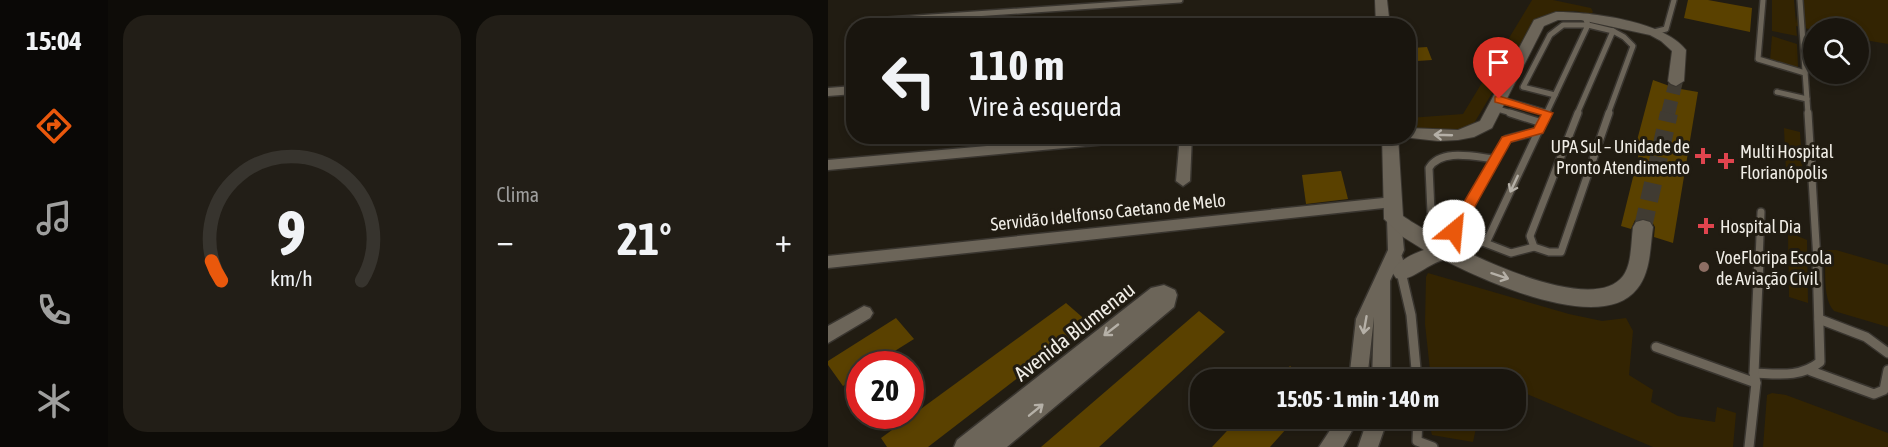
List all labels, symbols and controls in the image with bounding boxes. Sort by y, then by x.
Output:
map controls [1803,18,1869,84]
button: search [1803,18,1869,84]
text: 15:04 [26,25,82,56]
pin [1473,37,1524,99]
text: 110 m [969,41,1064,89]
icon: left [870,42,948,120]
icon: arrive [1482,46,1515,79]
text: Vire à esquerda [969,91,1122,122]
icon: directions [33,105,75,147]
one-way arrow [1433,130,1453,141]
place label: UPA Sul – Unidade de Pronto Atendimento [1551,136,1690,178]
place label: Multi Hospital Florianópolis [1740,141,1834,183]
marker: UPA Sul – Unidade de Pronto Atendimento [1694,147,1712,165]
marker: Multi Hospital Florianópolis [1717,152,1735,170]
one-way arrow [1507,174,1519,192]
text: Clima [497,183,539,206]
street label: Servidão Idelfonso Caetano de Melo [989,189,1227,235]
icon: music [33,197,75,239]
text: 9 [277,197,306,268]
position arrow [1422,199,1486,263]
text: 21° [617,213,672,265]
place label: Hospital Dia [1720,216,1801,237]
marker: Hospital Dia [1697,217,1715,235]
text: − [497,221,514,259]
text: + [775,221,792,259]
place label: VoeFloripa Escola de Aviação Cívil [1716,247,1832,289]
marker: VoeFloripa Escola de Aviação Cívil [1697,260,1711,274]
text: km/h [270,266,313,291]
one-way arrow [1490,271,1509,282]
street label: Avenida Blumenau [1009,277,1139,385]
icon: phone [33,289,75,331]
one-way arrow [1359,315,1370,335]
one-way arrow [1103,323,1119,336]
speed limit sign: 20 [846,351,924,429]
icon: climate [33,380,75,422]
text: 15:05 · 1 min · 140 m [1277,386,1439,412]
one-way arrow [1028,403,1043,417]

